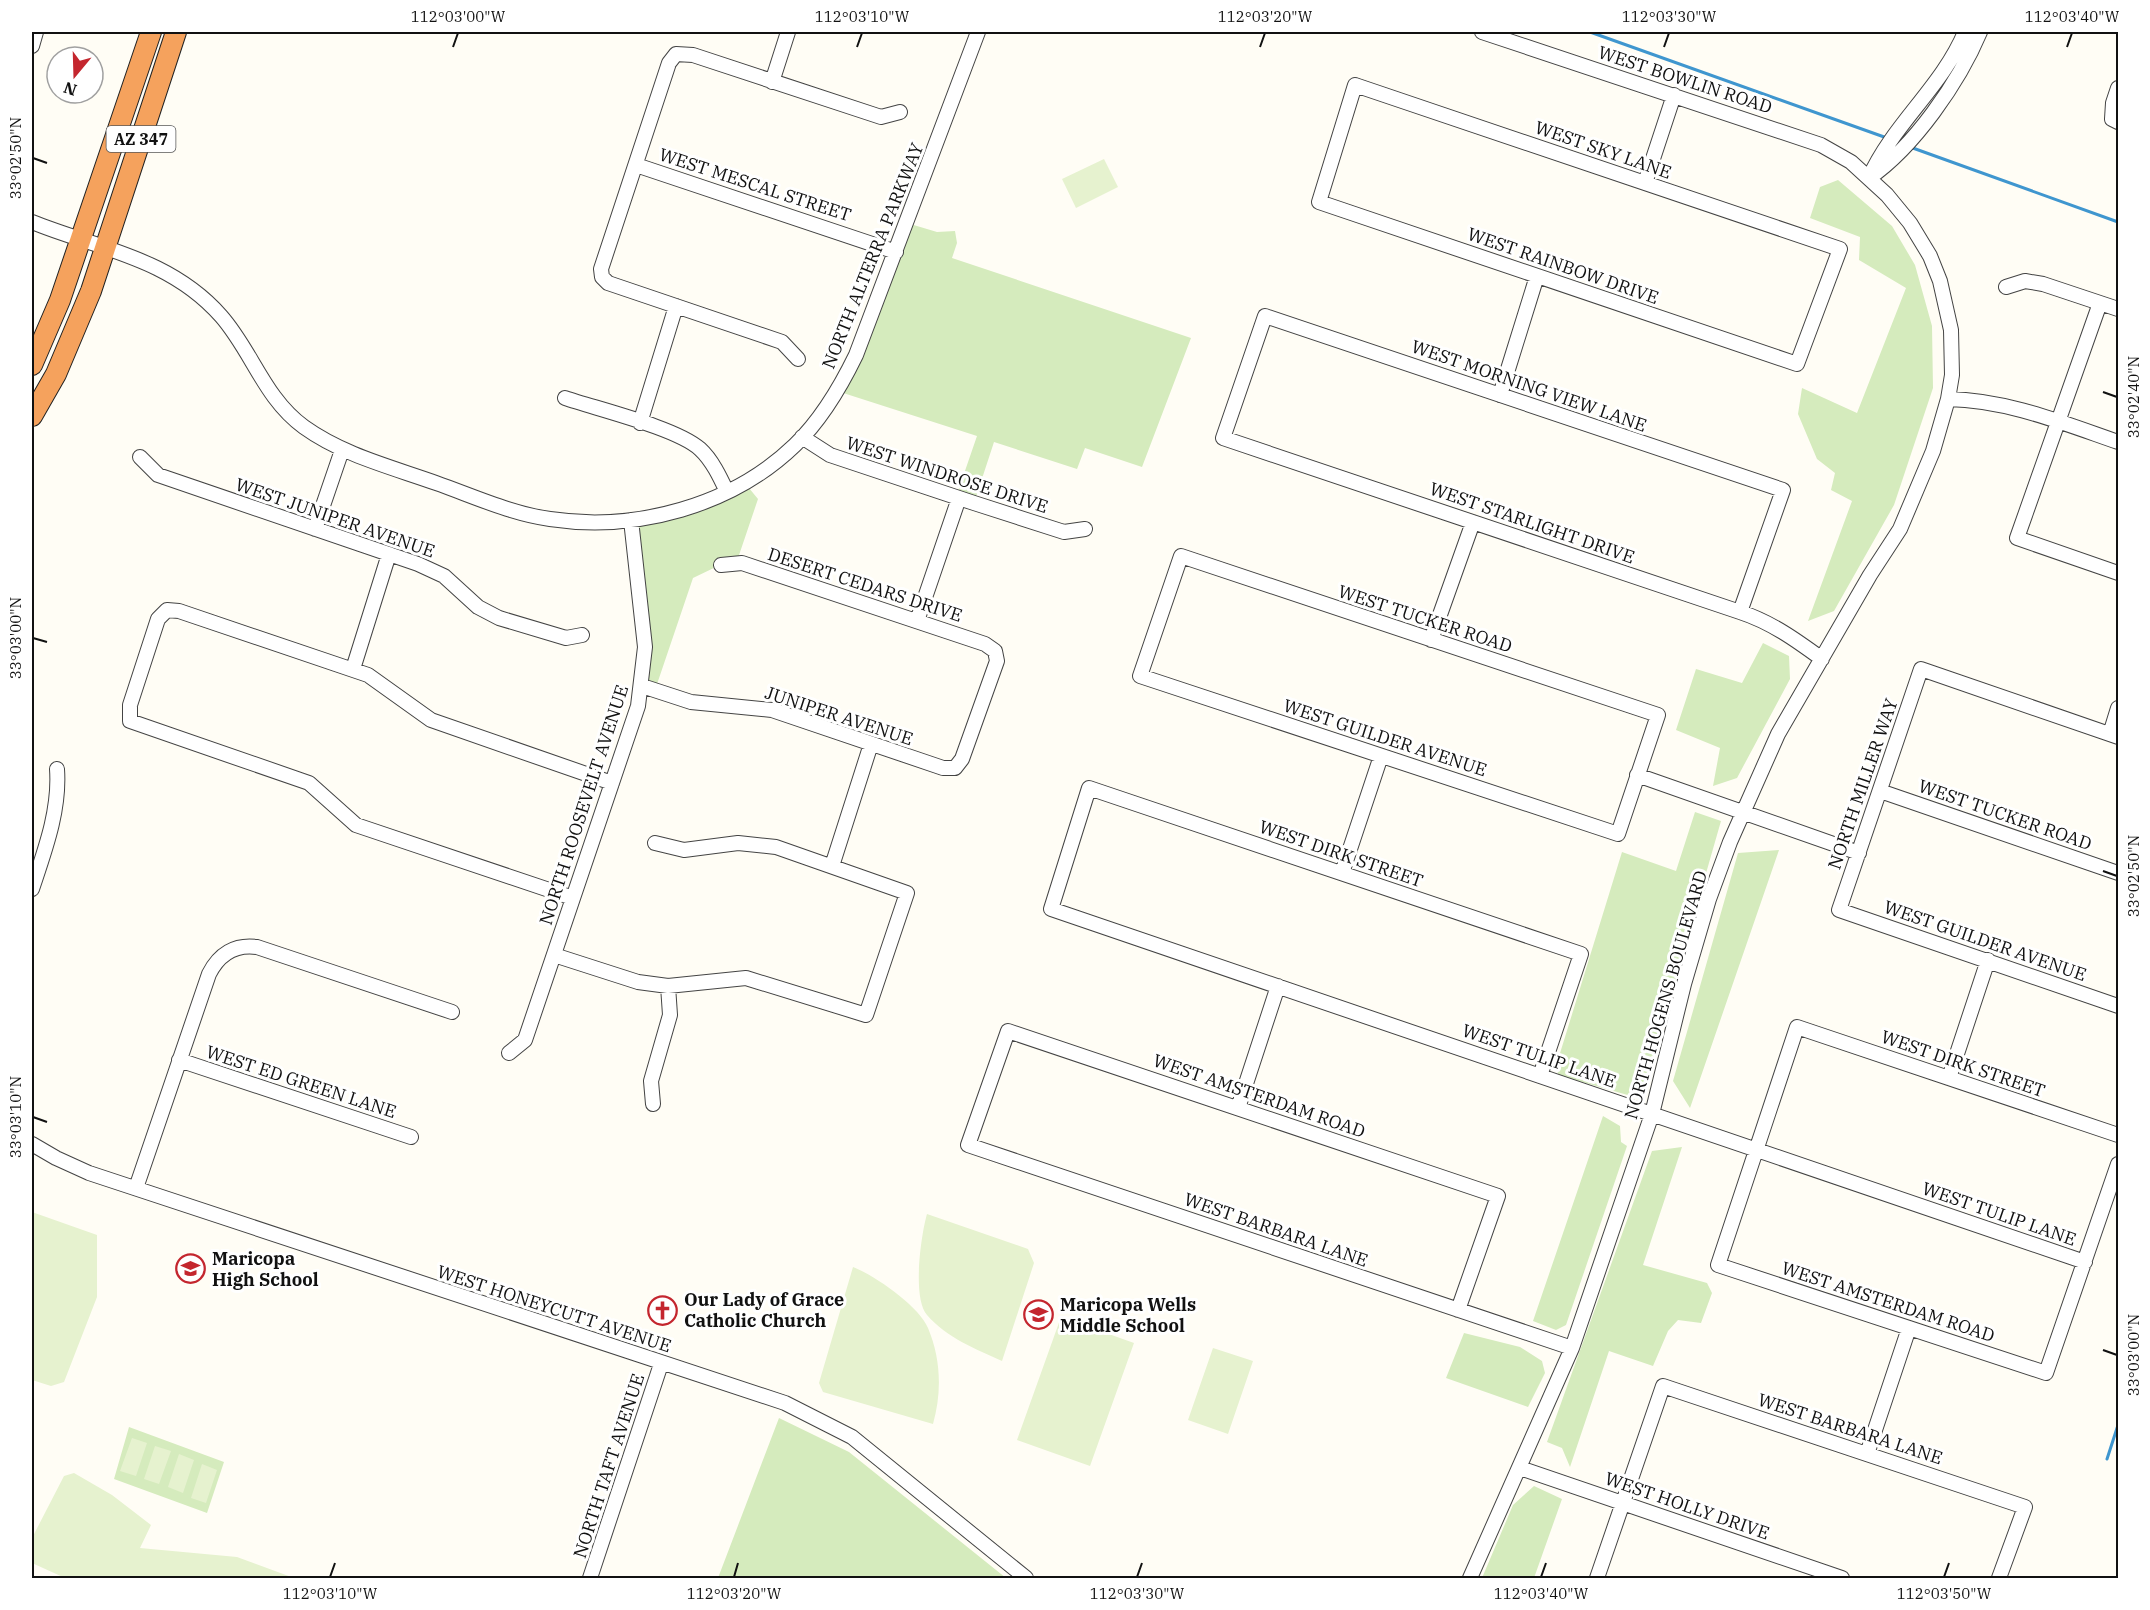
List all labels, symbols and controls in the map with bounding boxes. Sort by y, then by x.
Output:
text: 112°03'00"W [411,7,506,26]
text: 112°03'10"W [815,7,910,26]
text: 112°03'20"W [1218,7,1313,26]
text: 112°03'30"W [1622,7,1717,26]
text: 112°03'40"W [2025,7,2120,26]
street label: WEST BOWLIN ROAD [1595,40,1775,119]
north arrow [45,45,105,105]
text: N [61,78,79,101]
street label: WEST SKY LANE [1532,115,1674,184]
text: 33°02'50"N [6,117,25,199]
road number: AZ 347 [106,126,176,152]
street label: NORTH ALTERRA PARKWAY [817,139,929,372]
street label: WEST MESCAL STREET [656,143,854,227]
street label: WEST RAINBOW DRIVE [1464,222,1662,309]
street label: WEST MORNING VIEW LANE [1408,334,1650,437]
text: 33°02'40"N [2124,356,2143,438]
street label: WEST WINDROSE DRIVE [843,431,1051,518]
street label: WEST JUNIPER AVENUE [232,473,438,563]
street label: WEST STARLIGHT DRIVE [1427,477,1638,568]
street label: DESERT CEDARS DRIVE [765,542,965,627]
street label: WEST TUCKER ROAD [1335,579,1515,658]
text: 33°03'00"N [6,597,25,679]
street label: JUNIPER AVENUE [762,681,916,750]
street label: NORTH ROOSEVELT AVENUE [534,682,633,928]
street label: WEST GUILDER AVENUE [1281,694,1490,781]
street label: NORTH MILLER WAY [1822,695,1903,872]
street label: WEST TUCKER ROAD [1915,774,2095,855]
street label: WEST DIRK STREET [1256,815,1427,893]
text: 33°02'50"N [2124,835,2143,917]
street label: NORTH HOGENS BOULEVARD [1619,868,1712,1122]
street label: WEST GUILDER AVENUE [1881,895,2089,986]
street label: WEST TULIP LANE [1459,1018,1619,1093]
street label: WEST DIRK STREET [1878,1025,2049,1103]
street label: WEST ED GREEN LANE [203,1040,399,1123]
street label: WEST AMSTERDAM ROAD [1150,1048,1368,1143]
text: 33°03'10"N [6,1076,25,1158]
street label: WEST TULIP LANE [1919,1176,2079,1251]
street label: WEST BARBARA LANE [1181,1187,1371,1272]
place label: Maricopa High School [212,1247,319,1291]
school or university icon: Maricopa High School [175,1253,207,1285]
street label: WEST AMSTERDAM ROAD [1779,1256,1998,1347]
street label: WEST HONEYCUTT AVENUE [434,1260,674,1357]
place label: Our Lady of Grace Catholic Church [684,1288,844,1332]
place label: Maricopa Wells Middle School [1060,1293,1196,1337]
church icon: Our Lady of Grace Catholic Church [647,1294,679,1326]
school or university icon: Maricopa Wells Middle School [1023,1299,1055,1331]
text: 33°03'00"N [2124,1314,2143,1396]
street label: NORTH TAFT AVENUE [568,1371,649,1561]
street label: WEST BARBARA LANE [1755,1388,1945,1469]
street label: WEST HOLLY DRIVE [1602,1467,1772,1544]
text: 112°03'10"W [283,1584,378,1603]
text: 112°03'20"W [687,1584,782,1603]
text: 112°03'30"W [1090,1584,1185,1603]
text: 112°03'40"W [1494,1584,1589,1603]
text: 112°03'50"W [1897,1584,1992,1603]

